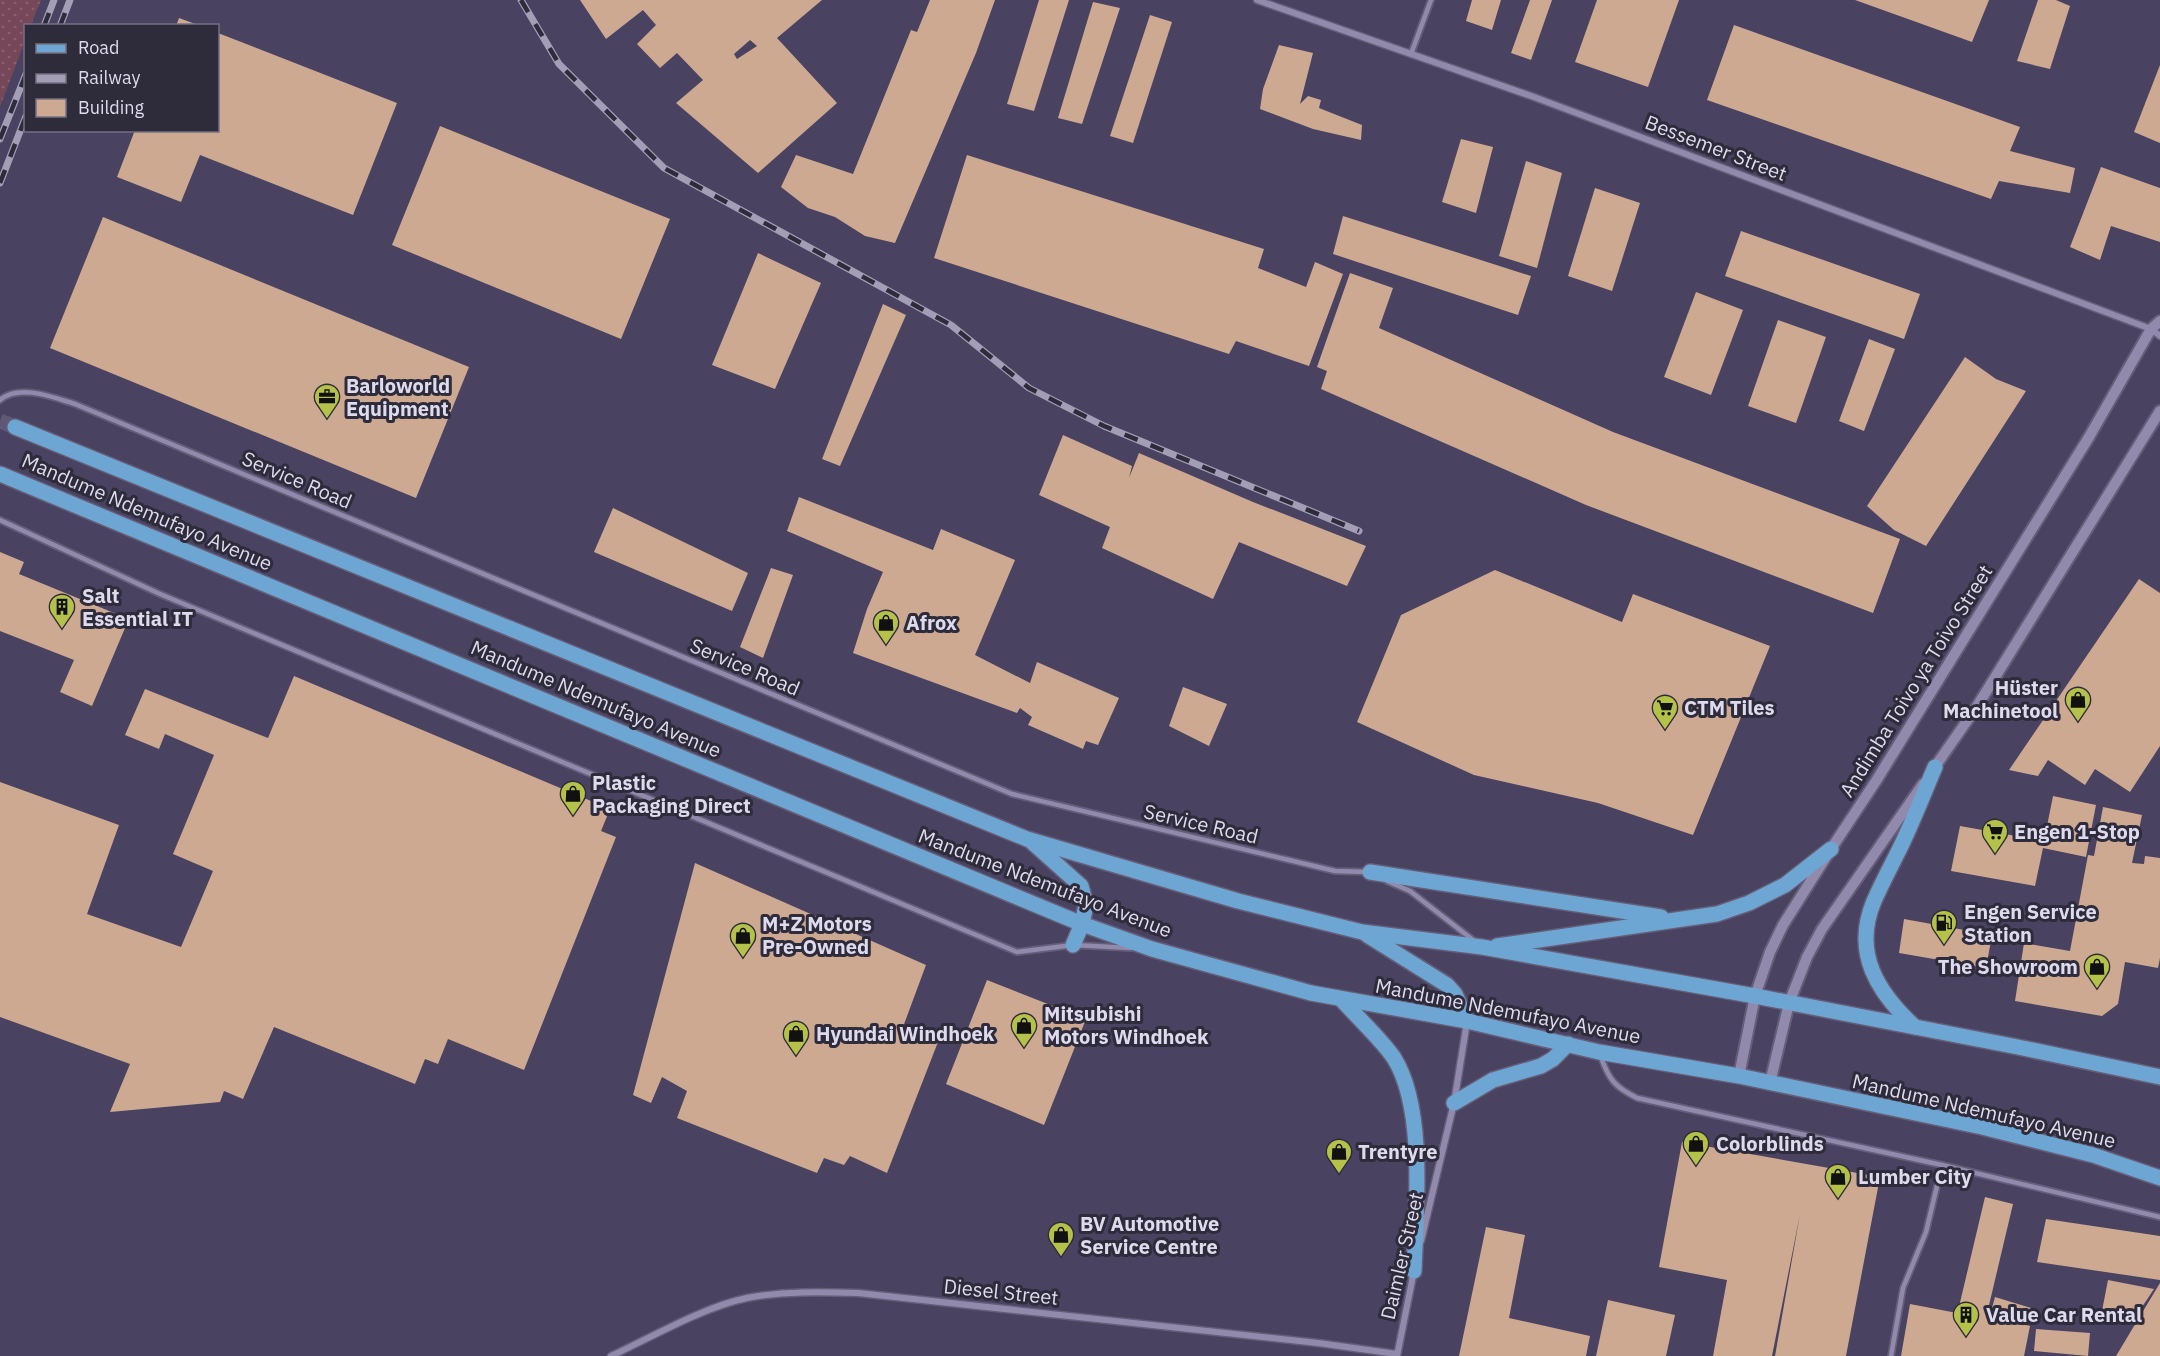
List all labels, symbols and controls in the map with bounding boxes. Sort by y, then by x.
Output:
legend [24,24,219,132]
text: Road [78,36,119,59]
text: Railway [78,66,140,89]
text: Building [78,96,145,119]
street label: Bessemer Street [1641,108,1791,187]
place label: Barloworld Equipment [346,372,450,422]
office icon: Barloworld Equipment [312,382,342,420]
street label: Service Road [238,444,356,515]
street label: Mandume Ndemufayo Avenue [18,446,277,577]
street label: Andimba Toivo ya Toivo Street [1833,559,1998,802]
place label: Salt Essential IT [82,582,193,632]
building icon: Salt Essential IT [47,592,77,630]
shop icon: Afrox [871,608,901,646]
place label: Afrox [906,609,957,636]
street label: Service Road [686,631,804,702]
street label: Mandume Ndemufayo Avenue [467,633,726,764]
place label: Hüster Machinetool [1943,674,2058,724]
shop icon: Hüster Machinetool [2063,685,2093,723]
supermarket icon: CTM Tiles [1650,693,1680,731]
place label: CTM Tiles [1684,694,1775,721]
place label: Plastic Packaging Direct [592,769,751,819]
shop icon: Plastic Packaging Direct [558,779,588,817]
street label: Service Road [1141,797,1261,850]
supermarket icon: Engen 1-Stop [1980,817,2010,855]
place label: Engen 1-Stop [2014,818,2140,845]
street label: Mandume Ndemufayo Avenue [914,822,1176,943]
place label: Engen Service Station [1964,898,2097,948]
fuel station icon: Engen Service Station [1929,908,1959,946]
place label: M+Z Motors Pre-Owned [762,910,872,960]
shop icon: M+Z Motors Pre-Owned [728,921,758,959]
shop icon: The Showroom [2082,952,2112,990]
place label: The Showroom [1938,953,2078,980]
street label: Mandume Ndemufayo Avenue [1373,972,1643,1049]
place label: Mitsubishi Motors Windhoek [1044,1000,1209,1050]
shop icon: Mitsubishi Motors Windhoek [1009,1011,1039,1049]
shop icon: Hyundai Windhoek [781,1019,811,1057]
place label: Hyundai Windhoek [816,1020,995,1047]
street label: Mandume Ndemufayo Avenue [1850,1067,2118,1154]
shop icon: Colorblinds [1681,1129,1711,1167]
place label: Colorblinds [1716,1130,1824,1157]
shop icon: Trentyre [1324,1137,1354,1175]
place label: Trentyre [1358,1138,1437,1165]
shop icon: Lumber City [1823,1162,1853,1200]
place label: Lumber City [1858,1163,1972,1190]
street label: Daimler Street [1374,1190,1429,1322]
place label: BV Automotive Service Centre [1080,1210,1219,1260]
shop icon: BV Automotive Service Centre [1046,1220,1076,1258]
street label: Diesel Street [942,1272,1060,1311]
building icon: Value Car Rental [1951,1300,1981,1338]
place label: Value Car Rental [1986,1301,2142,1328]

